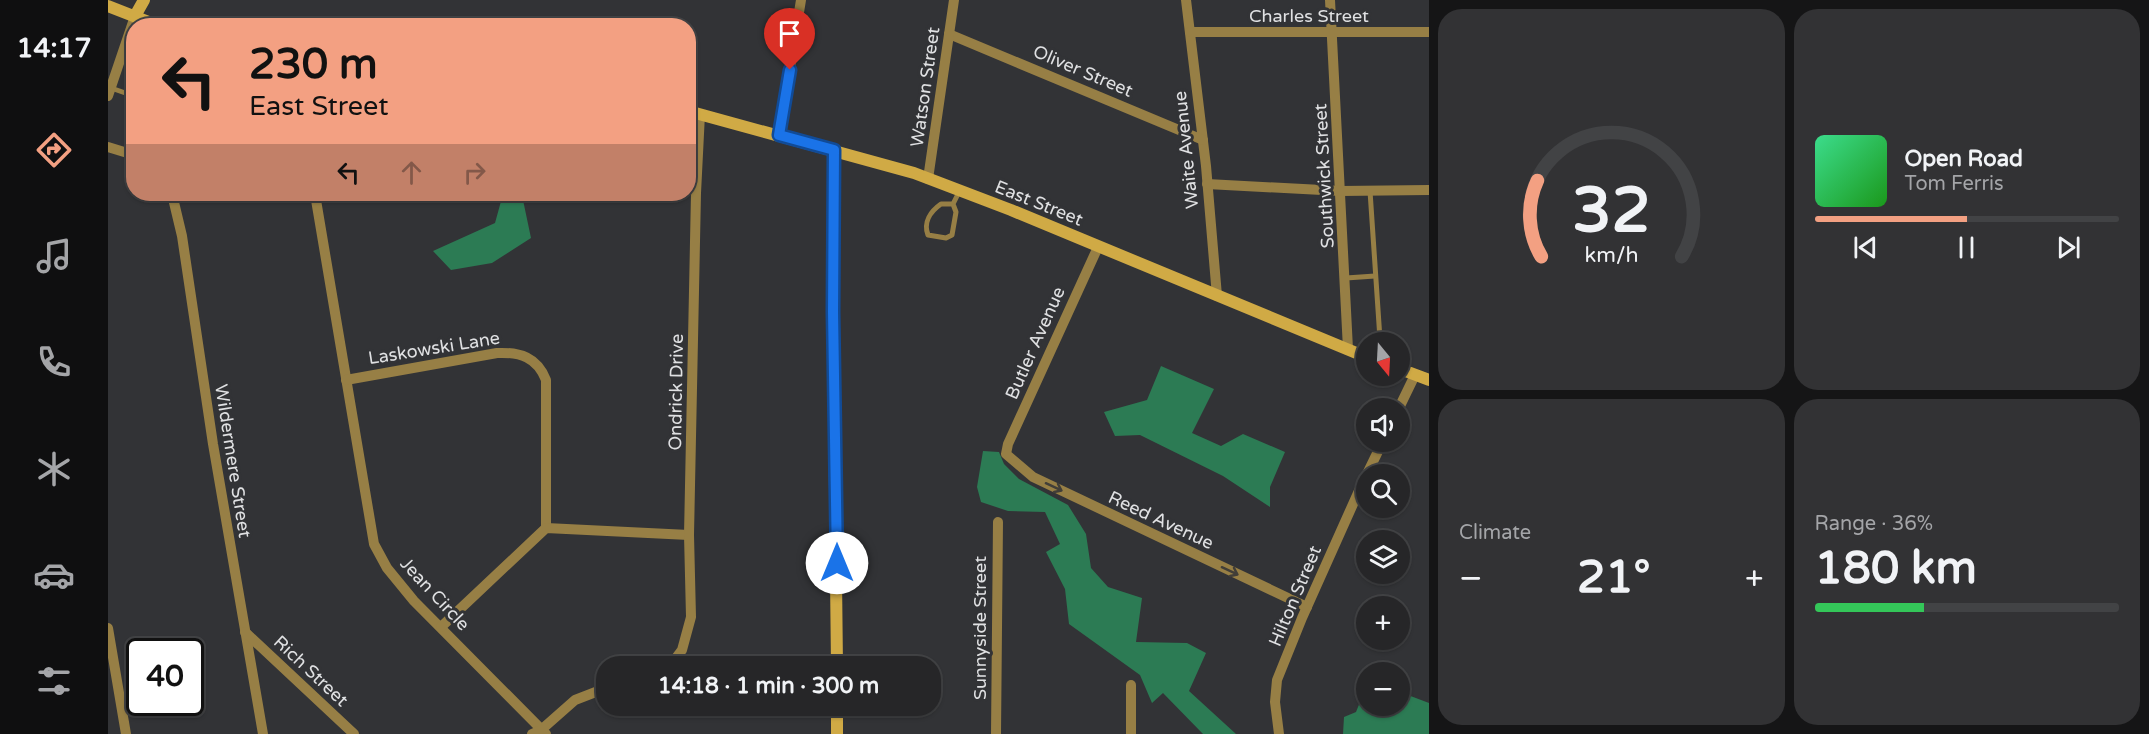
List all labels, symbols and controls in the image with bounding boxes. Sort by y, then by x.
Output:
street label: Charles Street [1249,5,1369,27]
pin [764,8,815,70]
icon: arrive [773,17,806,50]
street label: Watson Street [906,25,944,148]
text: 14:17 [17,32,91,65]
text: 230 m [249,39,378,90]
street label: Oliver Street [1030,40,1136,102]
icon: left [150,42,228,120]
text: East Street [249,90,389,123]
street label: Waite Avenue [1169,90,1203,210]
street label: Southwick Street [1309,103,1339,249]
icon: directions [33,129,75,171]
text: Open Road [1905,146,2023,172]
icon: left [332,156,365,189]
icon: ahead [395,156,428,189]
icon: right [458,156,491,189]
text: Tom Ferris [1905,172,2004,196]
text: 32 [1572,174,1650,249]
street label: East Street [992,175,1086,231]
icon: previous [1849,231,1882,264]
icon: pause [1950,231,1983,264]
icon: next [2052,231,2085,264]
icon: music [33,235,75,277]
text: km/h [1584,242,1638,268]
street label: Butler Avenue [1000,283,1070,403]
street label: Laskowski Lane [367,327,501,369]
north arrow [1356,332,1410,386]
map controls [1356,332,1410,716]
street label: Ondrick Drive [664,334,688,450]
icon: phone [33,341,75,383]
street label: Wildermere Street [210,383,256,539]
button: sound [1356,398,1410,452]
icon: climate [33,448,75,490]
button: search [1356,464,1410,518]
one-way arrow [1045,482,1063,494]
street label: Reed Avenue [1105,486,1217,554]
text: Range · 36% [1815,512,1933,536]
text: Climate [1459,521,1531,545]
button: layers [1356,530,1410,584]
position arrow [805,531,869,595]
street label: Hilton Street [1264,542,1326,650]
text: 180 km [1815,542,1977,596]
text: 21° [1577,551,1650,605]
street label: Jean Circle [396,553,474,635]
icon: car [33,554,75,596]
street label: Sunnyside Street [969,556,991,700]
text: − [1459,559,1483,598]
text: + [1745,559,1763,598]
one-way arrow [1221,565,1239,577]
button: + [1356,596,1410,650]
street label: Rich Street [269,631,353,711]
speed limit sign: 40 [126,638,204,716]
icon: filters [33,660,75,702]
button: − [1356,662,1410,716]
text: 14:18 · 1 min · 300 m [658,673,879,699]

